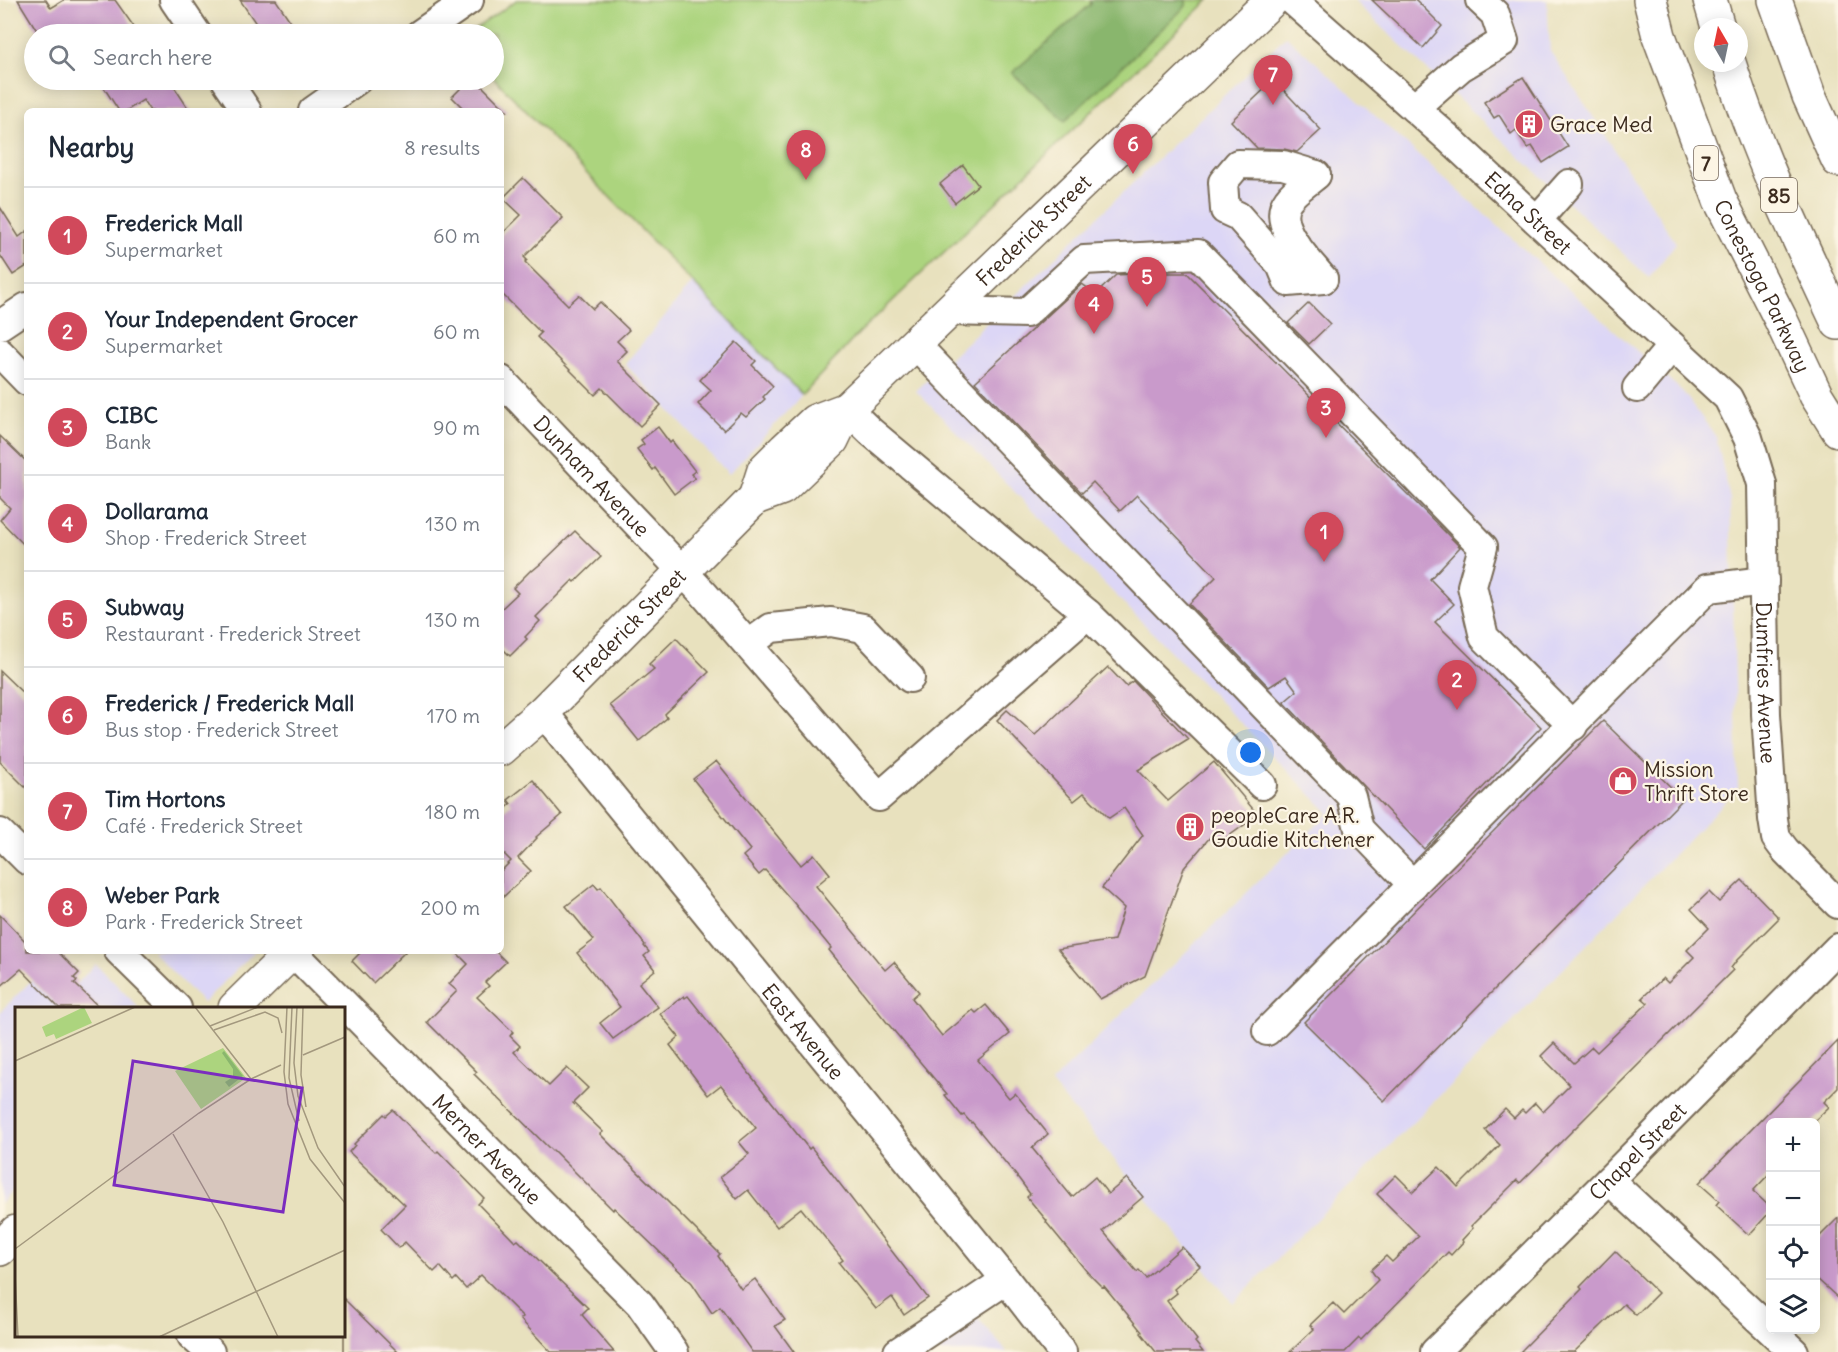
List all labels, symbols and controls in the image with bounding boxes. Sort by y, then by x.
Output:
north arrow [1694,18,1748,72]
search box [24,24,504,90]
icon: search [45,41,78,74]
text: Search here [93,43,212,71]
pin: 7 [1254,56,1292,105]
building icon: Grace Med [1513,108,1545,140]
place label: Grace Med [1550,111,1653,138]
pin: 6 [1114,124,1152,174]
pin: 8 [786,130,826,180]
text: Nearby [48,131,134,164]
text: 8 results [404,135,480,160]
road number: 7 [1694,146,1718,180]
street label: Edna Street [1479,165,1578,260]
street label: Frederick Street [970,168,1096,292]
road number: 85 [1761,178,1797,212]
street label: Conestoga Parkway [1708,195,1817,377]
text: Frederick Mall [105,209,243,237]
text: 1 [64,223,71,248]
text: 60 m [433,223,480,248]
text: Supermarket [105,237,223,262]
pin: 5 [1128,258,1166,307]
pin: 4 [1074,284,1114,334]
text: Your Independent Grocer [105,305,358,333]
text: 2 [62,319,73,344]
text: 60 m [433,319,480,344]
text: Supermarket [105,333,223,358]
pin: 3 [1306,388,1346,438]
text: CIBC [105,401,158,429]
street label: Dunham Avenue [528,409,656,542]
text: 3 [62,415,73,440]
text: 90 m [433,415,480,440]
text: Bank [105,429,151,454]
text: Dollarama [105,497,209,525]
text: 4 [62,511,73,536]
text: 130 m [425,511,480,536]
pin: 1 [1304,512,1344,562]
text: Shop · Frederick Street [105,525,307,550]
street label: Frederick Street [567,563,691,688]
text: Subway [105,593,184,621]
street label: Dumfries Avenue [1751,602,1783,765]
text: 5 [62,607,73,632]
text: 130 m [425,607,480,632]
text: Restaurant · Frederick Street [105,621,361,646]
pin: 2 [1438,660,1476,710]
text: Frederick / Frederick Mall [105,689,354,717]
text: 6 [62,703,73,728]
text: 170 m [427,703,480,728]
text: Bus stop · Frederick Street [105,717,339,742]
your location [1236,738,1265,767]
place label: Mission Thrift Store [1644,756,1749,807]
shop icon: Mission Thrift Store [1607,765,1639,797]
text: Tim Hortons [105,785,226,813]
text: 7 [63,799,72,824]
text: 180 m [425,799,480,824]
place label: peopleCare A.R. Goudie Kitchener [1211,802,1375,853]
building icon: peopleCare A.R. Goudie Kitchener [1174,811,1206,843]
text: Café · Frederick Street [105,813,303,838]
text: Weber Park [105,881,220,909]
text: 8 [62,895,73,920]
text: 200 m [420,895,480,920]
text: Park · Frederick Street [105,909,303,934]
street label: East Avenue [756,978,850,1085]
inset map [15,1007,345,1337]
street label: Merner Avenue [427,1088,547,1210]
street label: Chapel Street [1583,1097,1692,1206]
map controls [1766,1118,1820,1334]
button: + [1766,1118,1820,1172]
button: − [1766,1172,1820,1226]
button: locate [1766,1226,1820,1280]
button: layers [1766,1280,1820,1334]

